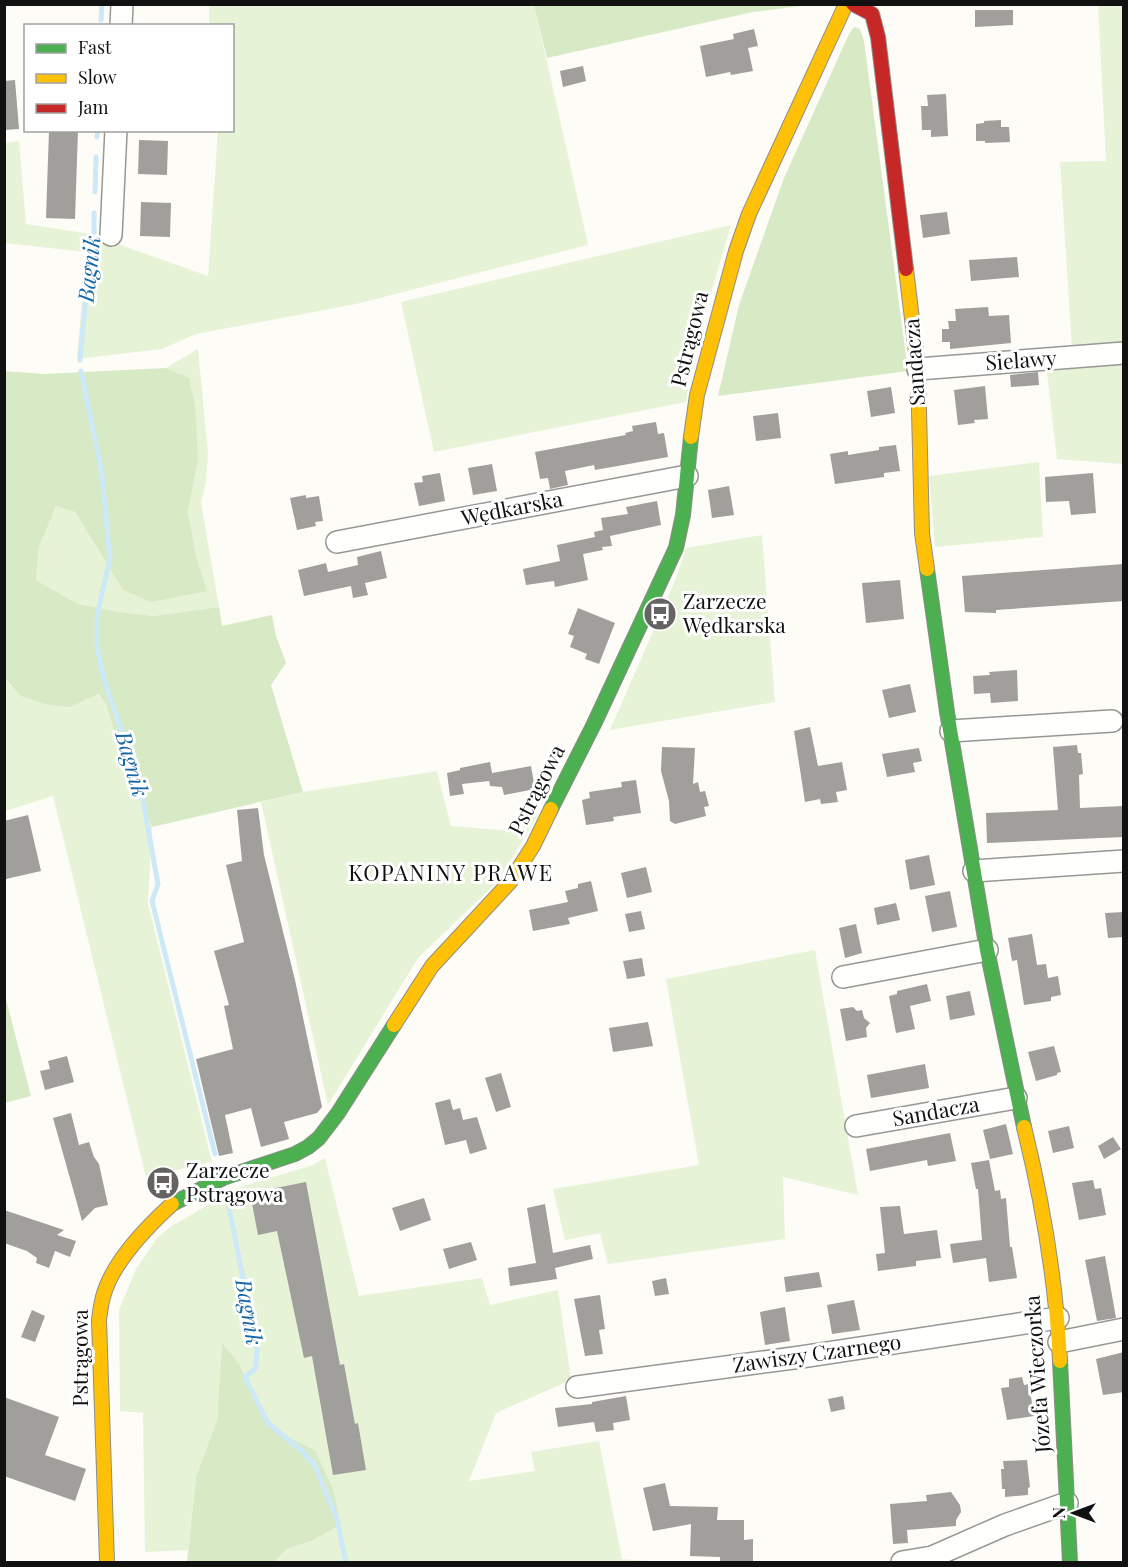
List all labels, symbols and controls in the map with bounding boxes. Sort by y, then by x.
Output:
legend [24,24,234,132]
text: Fast [78,35,112,59]
text: Slow [78,65,116,89]
text: Jam [77,95,108,119]
water label: Bagnik [69,234,106,305]
street label: Pstrągowa [663,287,714,389]
street label: Sandacza [896,317,930,407]
street label: Sielawy [984,343,1058,375]
street label: Wędkarska [458,483,565,531]
place label: Zarzecze Wędkarska [682,586,786,638]
bus stop icon: Zarzecze Wędkarska [642,596,678,632]
water label: Bagnik [109,726,157,800]
street label: Pstrągowa [501,739,570,839]
district label: KOPANINY PRAWE [348,857,554,887]
street label: Sandacza [890,1089,982,1131]
place label: Zarzecze Pstrągowa [186,1155,284,1207]
bus stop icon: Zarzecze Pstrągowa [145,1165,181,1201]
water label: Bagnik [229,1275,271,1347]
street label: Józefa Wieczorka [1016,1294,1056,1455]
street label: Pstrągowa [65,1309,93,1407]
street label: Zawiszy Czarnego [731,1326,903,1378]
north arrow [1044,1483,1104,1543]
text: N [1048,1507,1069,1519]

